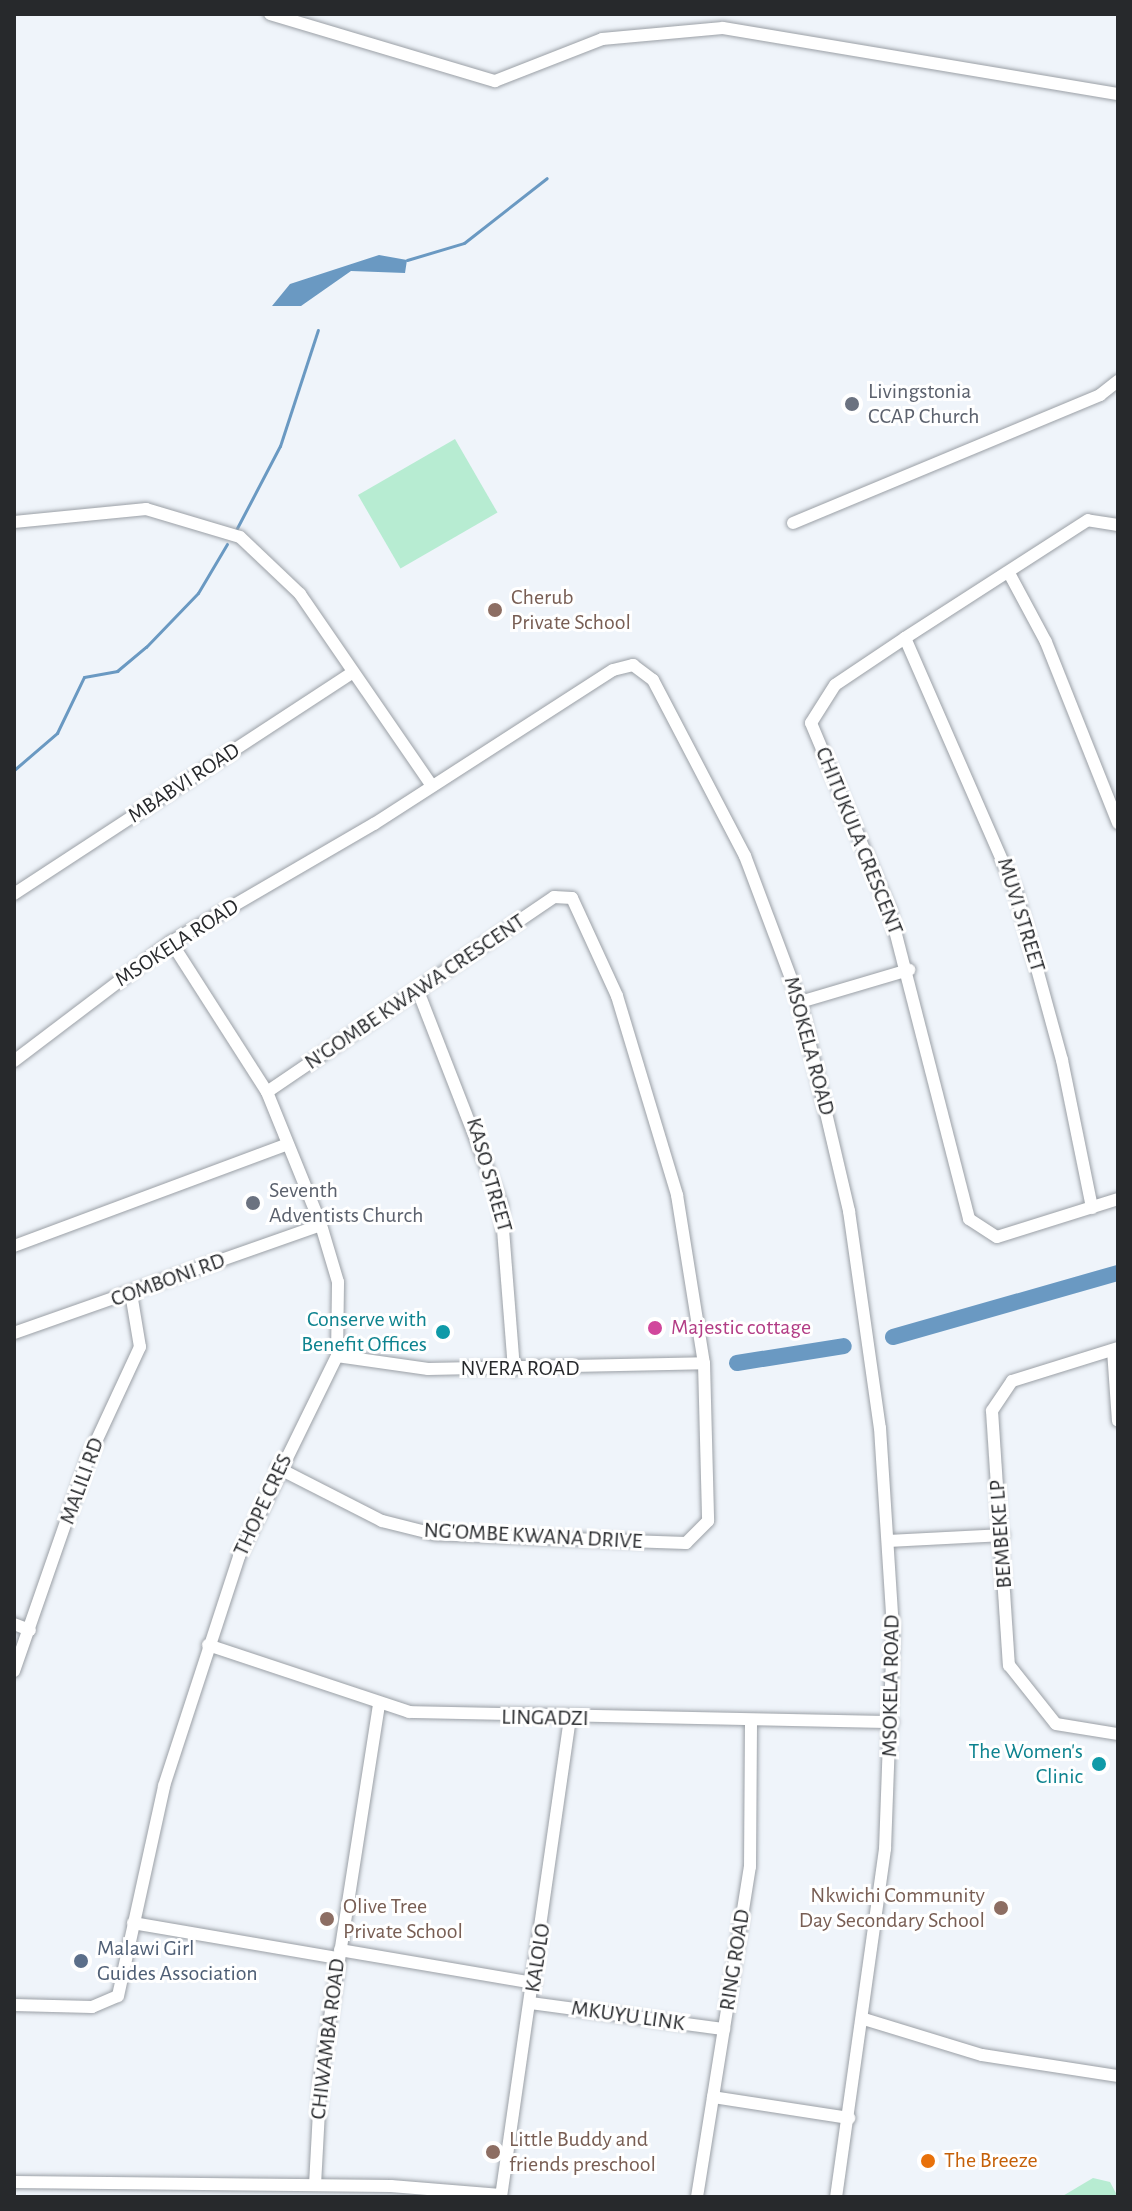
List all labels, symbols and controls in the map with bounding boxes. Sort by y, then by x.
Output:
place label: Livingstonia CCAP Church [868,378,980,430]
marker: Livingstonia CCAP Church [843,395,861,413]
place label: Cherub Private School [511,584,631,636]
marker: Cherub Private School [486,601,504,619]
street label: MBABVI ROAD [123,737,245,829]
street label: CHITUKULA CRESCENT [809,743,909,939]
street label: MUVI STREET [991,855,1051,975]
street label: MSOKELA ROAD [110,893,244,993]
street label: N'GOMBE KWAWA CRESCENT [300,908,530,1076]
street label: MSOKELA ROAD [778,974,840,1118]
street label: KASO STREET [460,1115,518,1235]
place label: Seventh Adventists Church [269,1177,423,1228]
marker: Seventh Adventists Church [244,1194,262,1212]
street label: COMBONI RD [107,1247,229,1313]
place label: Conserve with Benefit Offices [301,1306,427,1358]
place label: Majestic cottage [671,1315,811,1341]
marker: Majestic cottage [646,1319,664,1337]
marker: Conserve with Benefit Offices [434,1323,452,1341]
street label: NVERA ROAD [461,1356,579,1382]
street label: MALILI RD [54,1434,110,1528]
street label: THOPE CRES [228,1450,298,1560]
street label: BEMBEKE LP [984,1479,1018,1589]
street label: NG'OMBE KWANA DRIVE [423,1517,643,1555]
street label: MSOKELA ROAD [877,1615,905,1757]
street label: LINGADZI [501,1704,589,1732]
place label: The Women's Clinic [968,1738,1083,1790]
marker: The Women's Clinic [1090,1755,1108,1773]
place label: Nkwichi Community Day Secondary School [799,1882,985,1934]
place label: Olive Tree Private School [343,1893,463,1944]
marker: Nkwichi Community Day Secondary School [992,1899,1010,1917]
street label: RING ROAD [714,1907,756,2013]
marker: Olive Tree Private School [318,1910,336,1928]
street label: KALOLO [520,1922,556,1994]
place label: Malawi Girl Guides Association [97,1935,258,1986]
marker: Malawi Girl Guides Association [72,1952,90,1970]
street label: CHIWAMBA ROAD [305,1957,351,2121]
street label: MKUYU LINK [570,1995,686,2037]
place label: Little Buddy and friends preschool [509,2126,656,2178]
marker: Little Buddy and friends preschool [484,2143,502,2161]
place label: The Breeze [944,2148,1038,2174]
marker: The Breeze [919,2152,937,2170]

